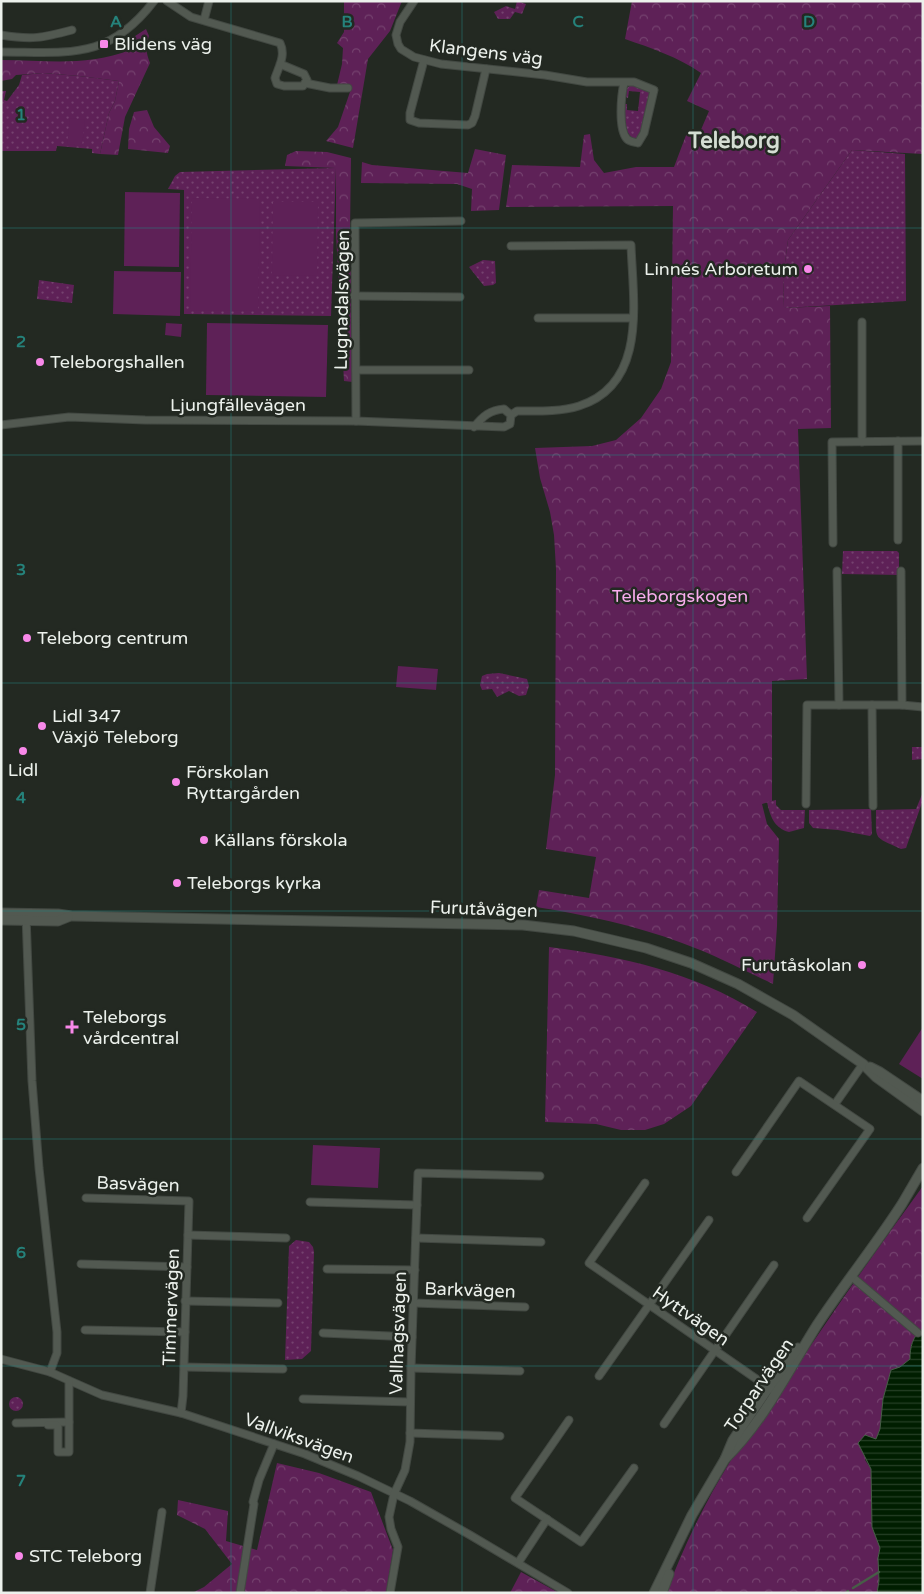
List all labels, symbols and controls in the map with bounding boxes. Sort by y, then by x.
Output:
text: A [110,12,122,32]
text: B [341,12,353,32]
text: C [572,12,584,32]
text: D [803,12,815,32]
place label: Blidens väg [114,33,212,55]
street label: Klangens väg [428,34,544,70]
marker: Blidens väg [98,38,110,50]
text: 1 [16,105,26,125]
district label: Teleborg [687,128,780,154]
street label: Lugnadalsvägen [330,230,354,370]
place label: Linnés Arboretum [644,258,798,280]
marker: Linnés Arboretum [802,263,814,275]
text: 2 [16,332,26,352]
place label: Teleborgshallen [50,351,185,373]
marker: Teleborgshallen [34,356,46,368]
street label: Ljungfällevägen [170,394,306,416]
text: 3 [16,560,26,580]
park label: Teleborgskogen [612,585,748,607]
place label: Teleborg centrum [37,627,188,649]
marker: Teleborg centrum [21,632,33,644]
place label: Lidl 347 Växjö Teleborg [52,705,179,748]
marker: Lidl 347 Växjö Teleborg [36,720,48,732]
marker: Lidl [17,745,29,757]
place label: Lidl [8,759,38,781]
place label: Förskolan Ryttargården [186,761,300,804]
marker: Förskolan Ryttargården [170,776,182,788]
text: 4 [16,788,26,808]
place label: Källans förskola [214,829,348,851]
marker: Källans förskola [198,834,210,846]
place label: Teleborgs kyrka [187,872,321,894]
marker: Teleborgs kyrka [171,877,183,889]
street label: Furutåvägen [430,896,538,922]
place label: Furutåskolan [741,954,852,976]
marker: Furutåskolan [856,959,868,971]
place label: Teleborgs vårdcentral [83,1006,179,1049]
text: 5 [16,1015,26,1035]
marker: Teleborgs vårdcentral [65,1020,79,1034]
street label: Basvägen [96,1172,180,1196]
text: 6 [16,1243,26,1263]
street label: Timmervägen [158,1248,184,1366]
street label: Vallhagsvägen [385,1271,411,1395]
street label: Barkvägen [424,1277,516,1303]
street label: Hyttvägen [648,1281,734,1351]
street label: Torparvägen [720,1334,798,1436]
street label: Vallviksvägen [241,1408,357,1468]
text: 7 [16,1471,26,1491]
place label: STC Teleborg [29,1545,142,1567]
marker: STC Teleborg [13,1550,25,1562]

